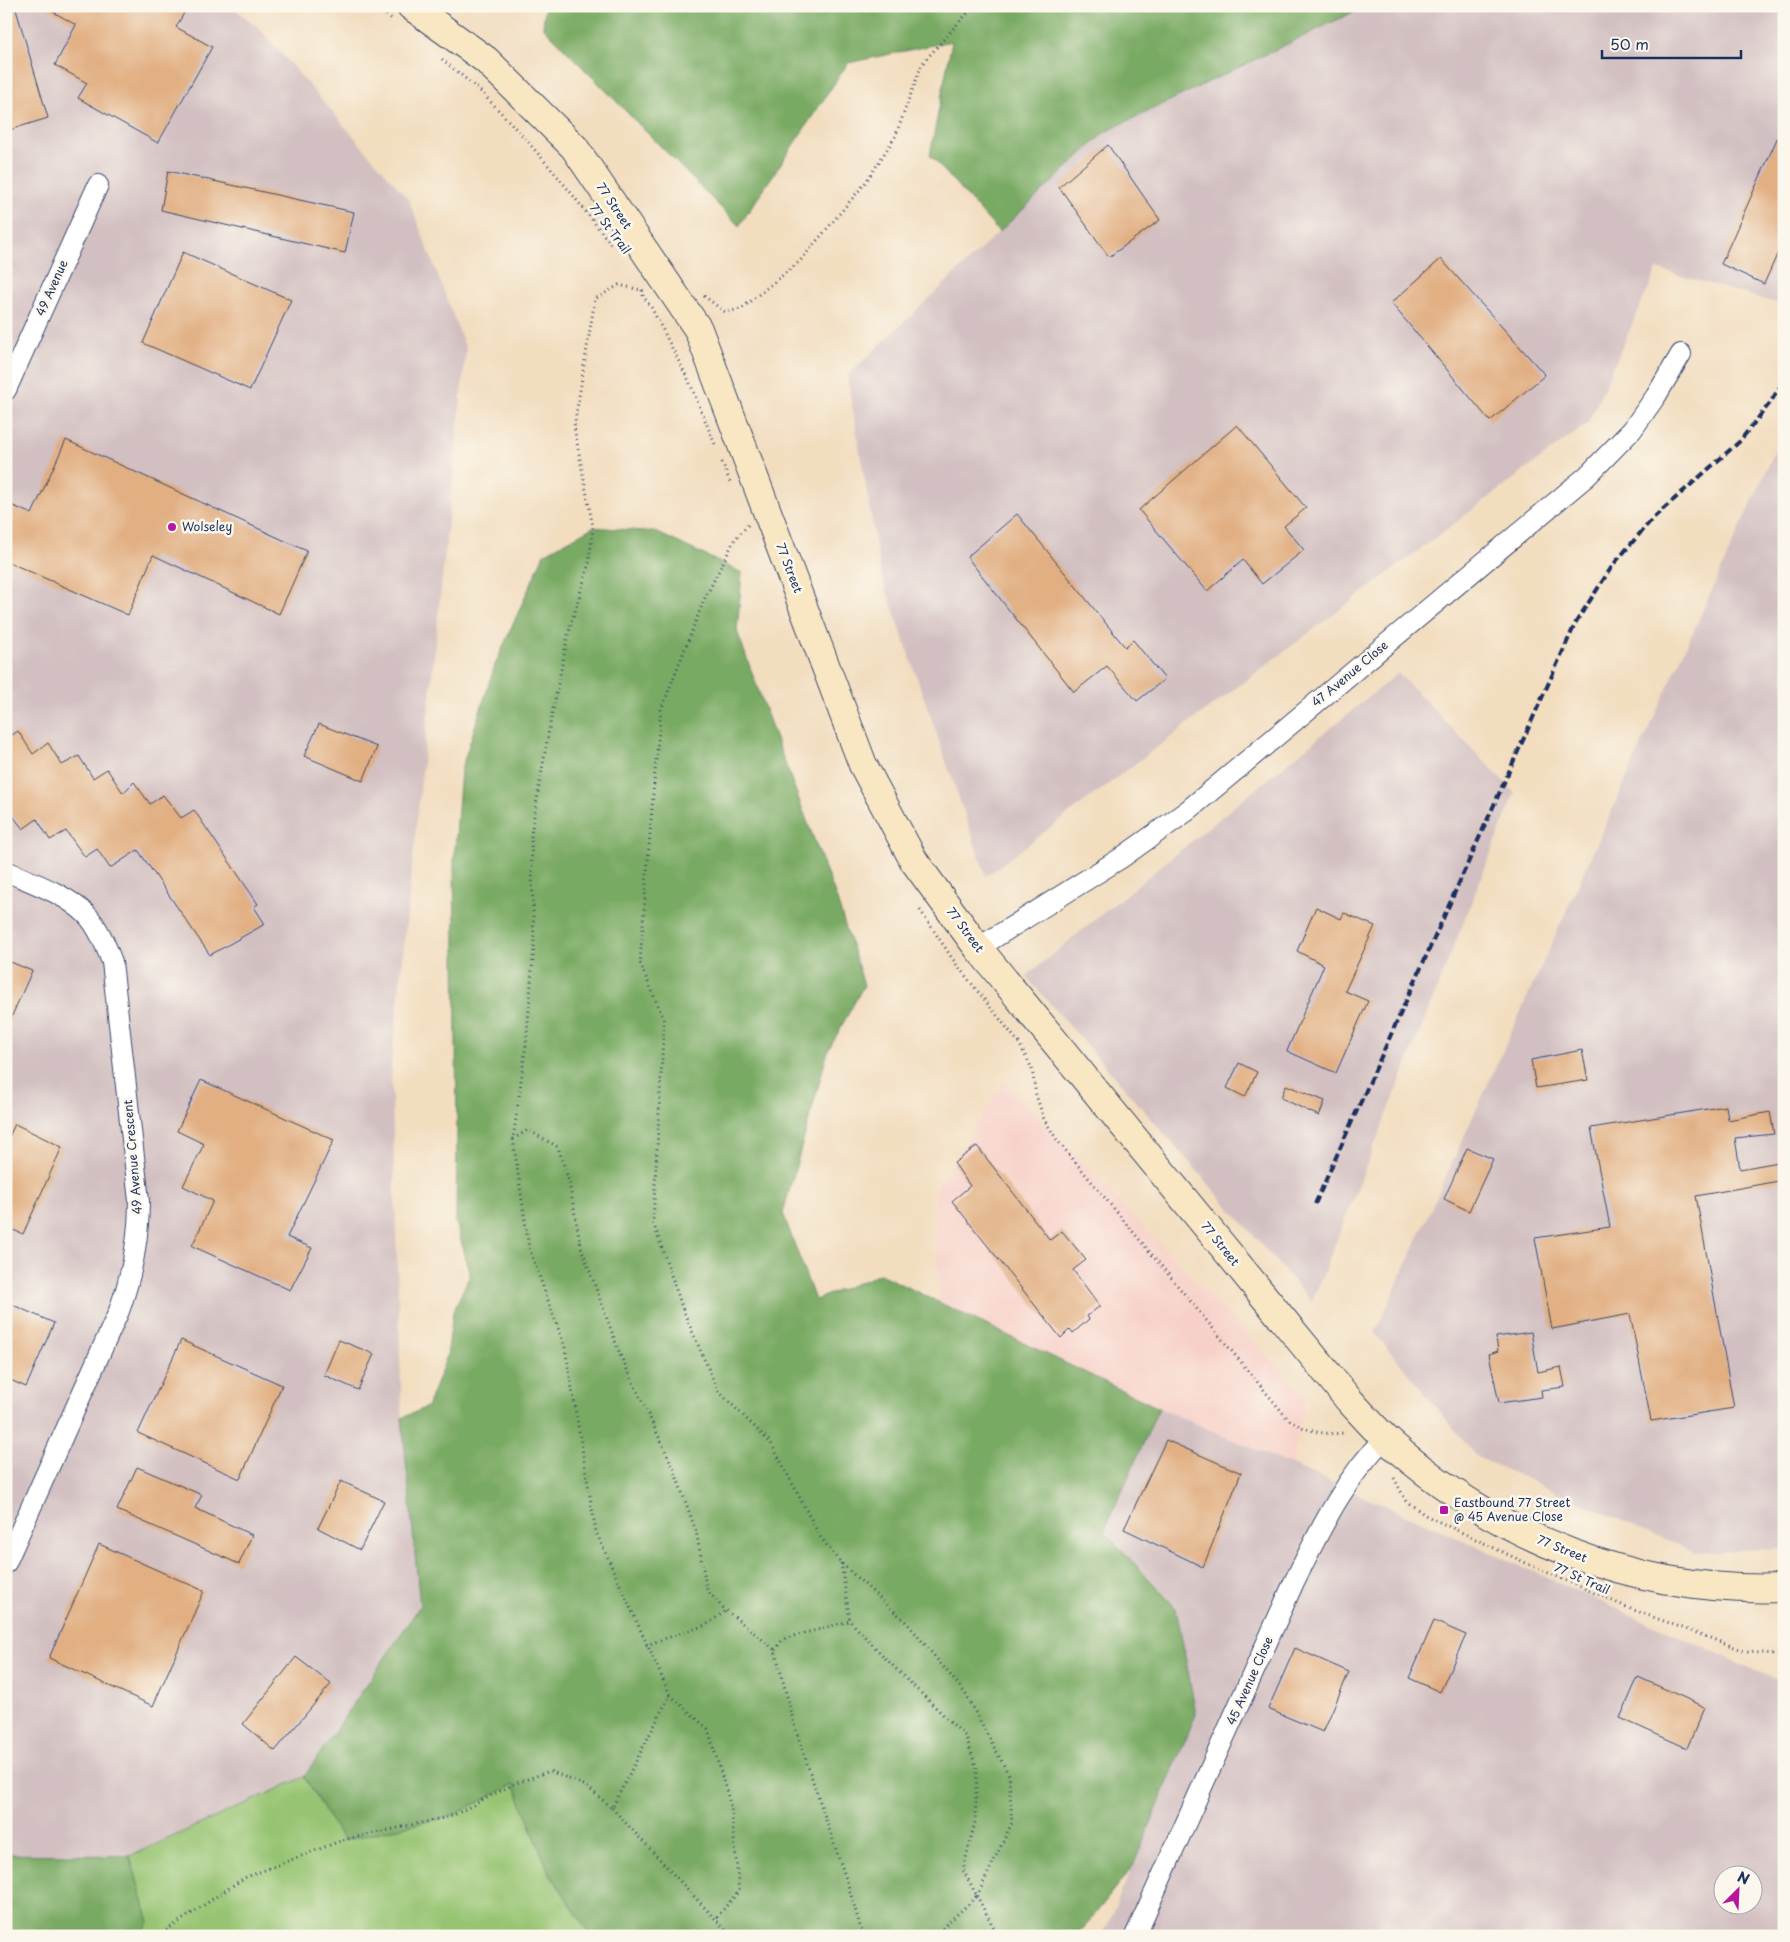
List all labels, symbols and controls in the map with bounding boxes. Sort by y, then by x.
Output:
scale bar [1602,28,1741,60]
text: 50 m [1610,32,1649,55]
street label: 77 Street [593,179,637,232]
street label: 77 St Trail [586,199,636,258]
street label: 49 Avenue [31,256,72,319]
place label: Wolseley [182,517,232,535]
marker: Wolseley [166,521,178,533]
street label: 77 Street [772,540,808,595]
street label: 47 Avenue Close [1307,636,1391,711]
street label: 77 Street [943,903,989,956]
street label: 49 Avenue Crescent [118,1099,146,1215]
street label: 77 Street [1197,1217,1244,1269]
place label: Eastbound 77 Street @ 45 Avenue Close [1454,1493,1571,1525]
marker: Eastbound 77 Street @ 45 Avenue Close [1438,1504,1450,1516]
street label: 77 Street [1535,1530,1590,1566]
street label: 77 St Trail [1552,1558,1613,1598]
street label: 45 Avenue Close [1221,1633,1277,1728]
north arrow [1712,1864,1762,1914]
text: N [1734,1866,1753,1890]

